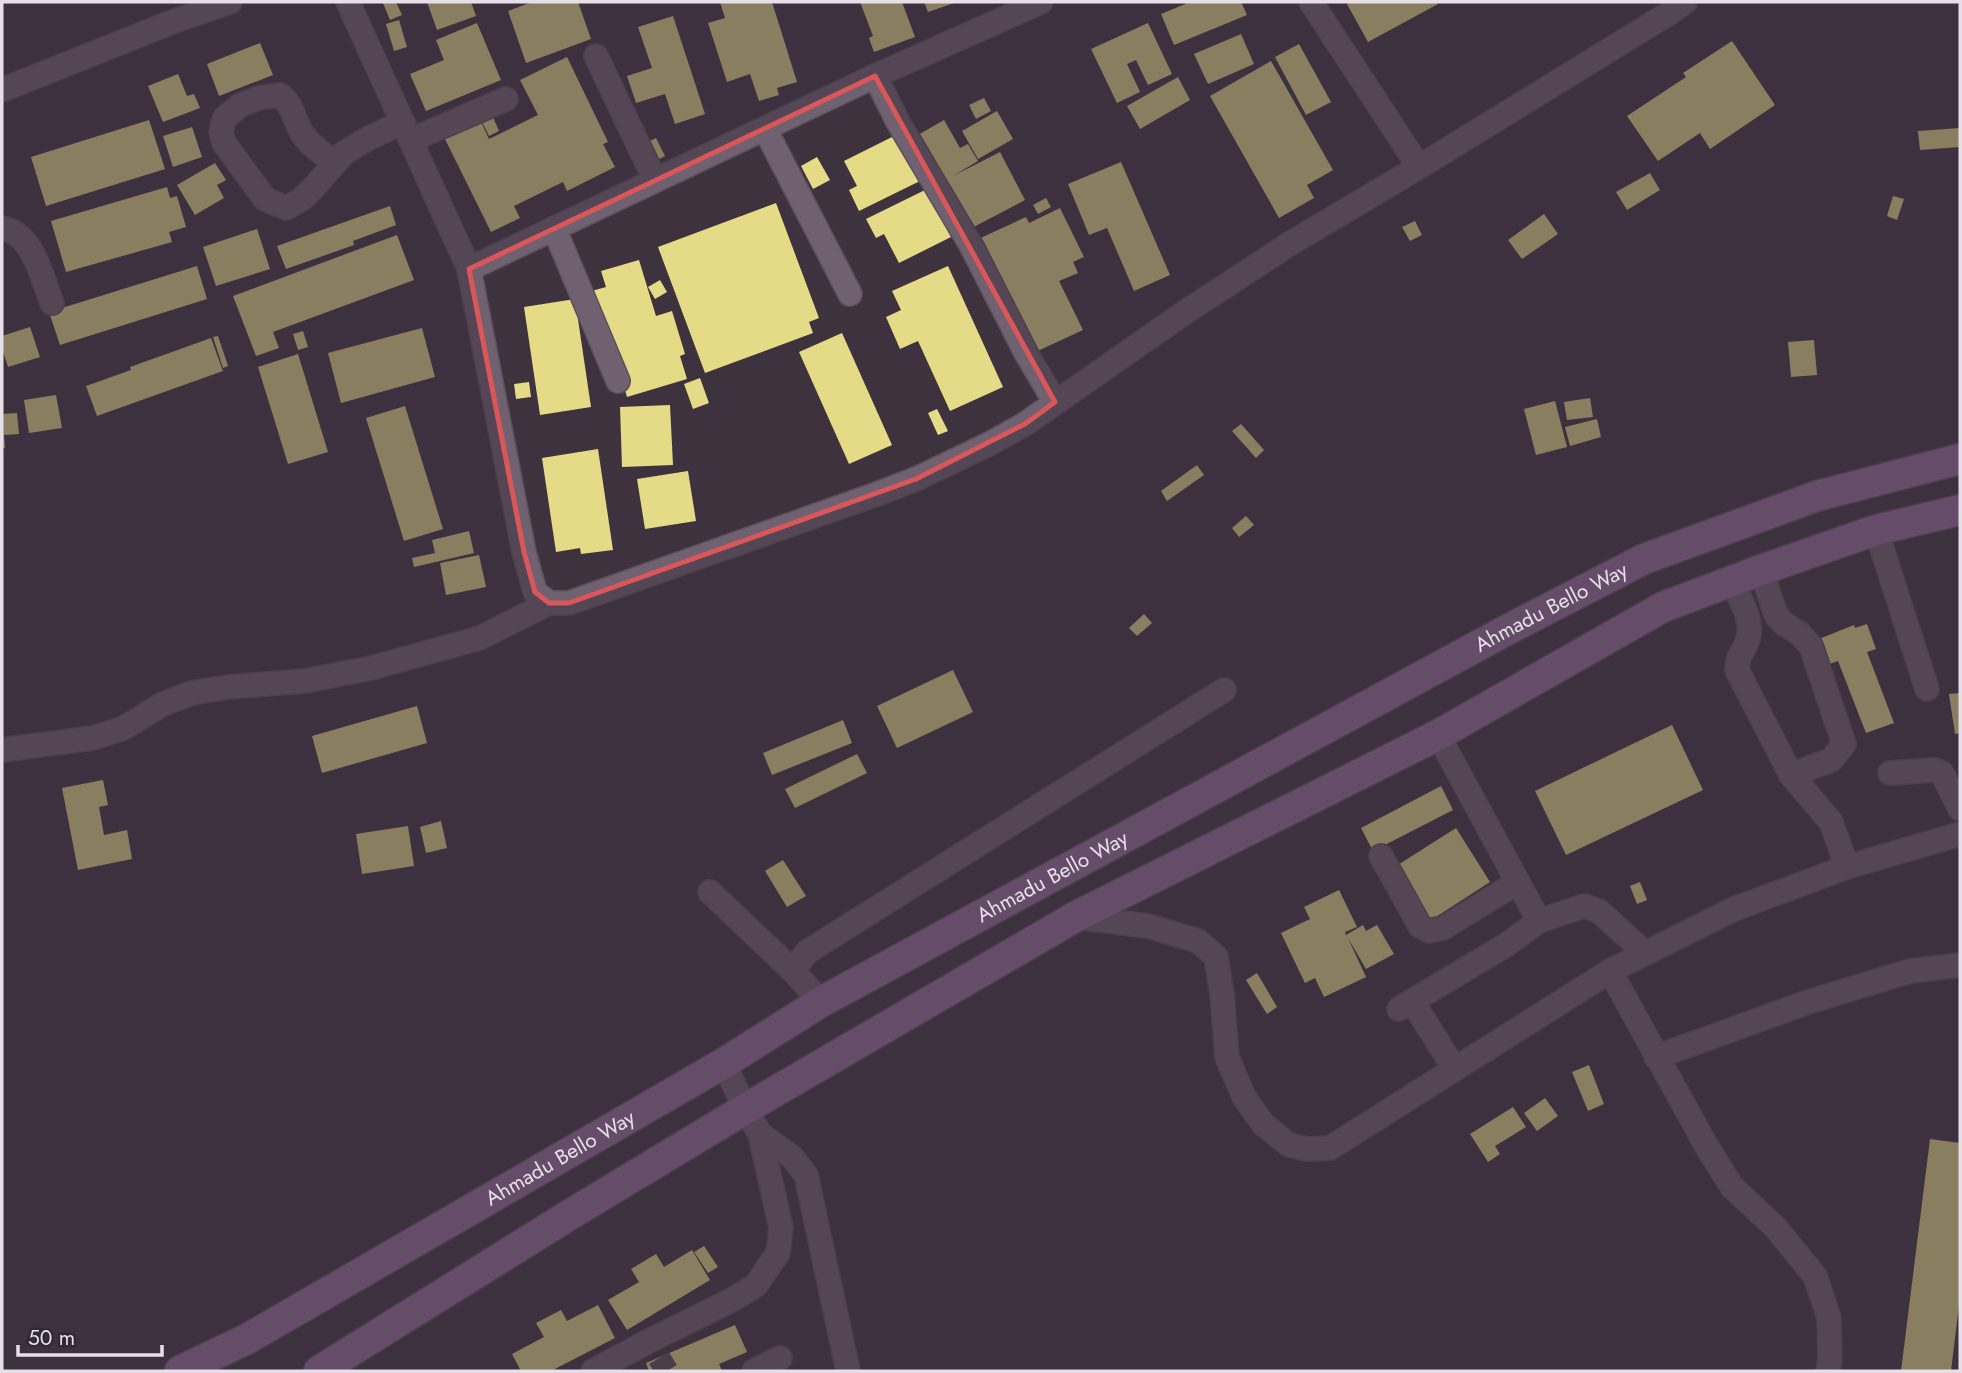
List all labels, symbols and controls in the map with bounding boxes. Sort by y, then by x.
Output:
street label: Ahmadu Bello Way [1469,555,1634,660]
street label: Ahmadu Bello Way [971,823,1134,930]
street label: Ahmadu Bello Way [480,1102,641,1213]
scale bar [18,1314,161,1358]
text: 50 m [28,1323,75,1353]

